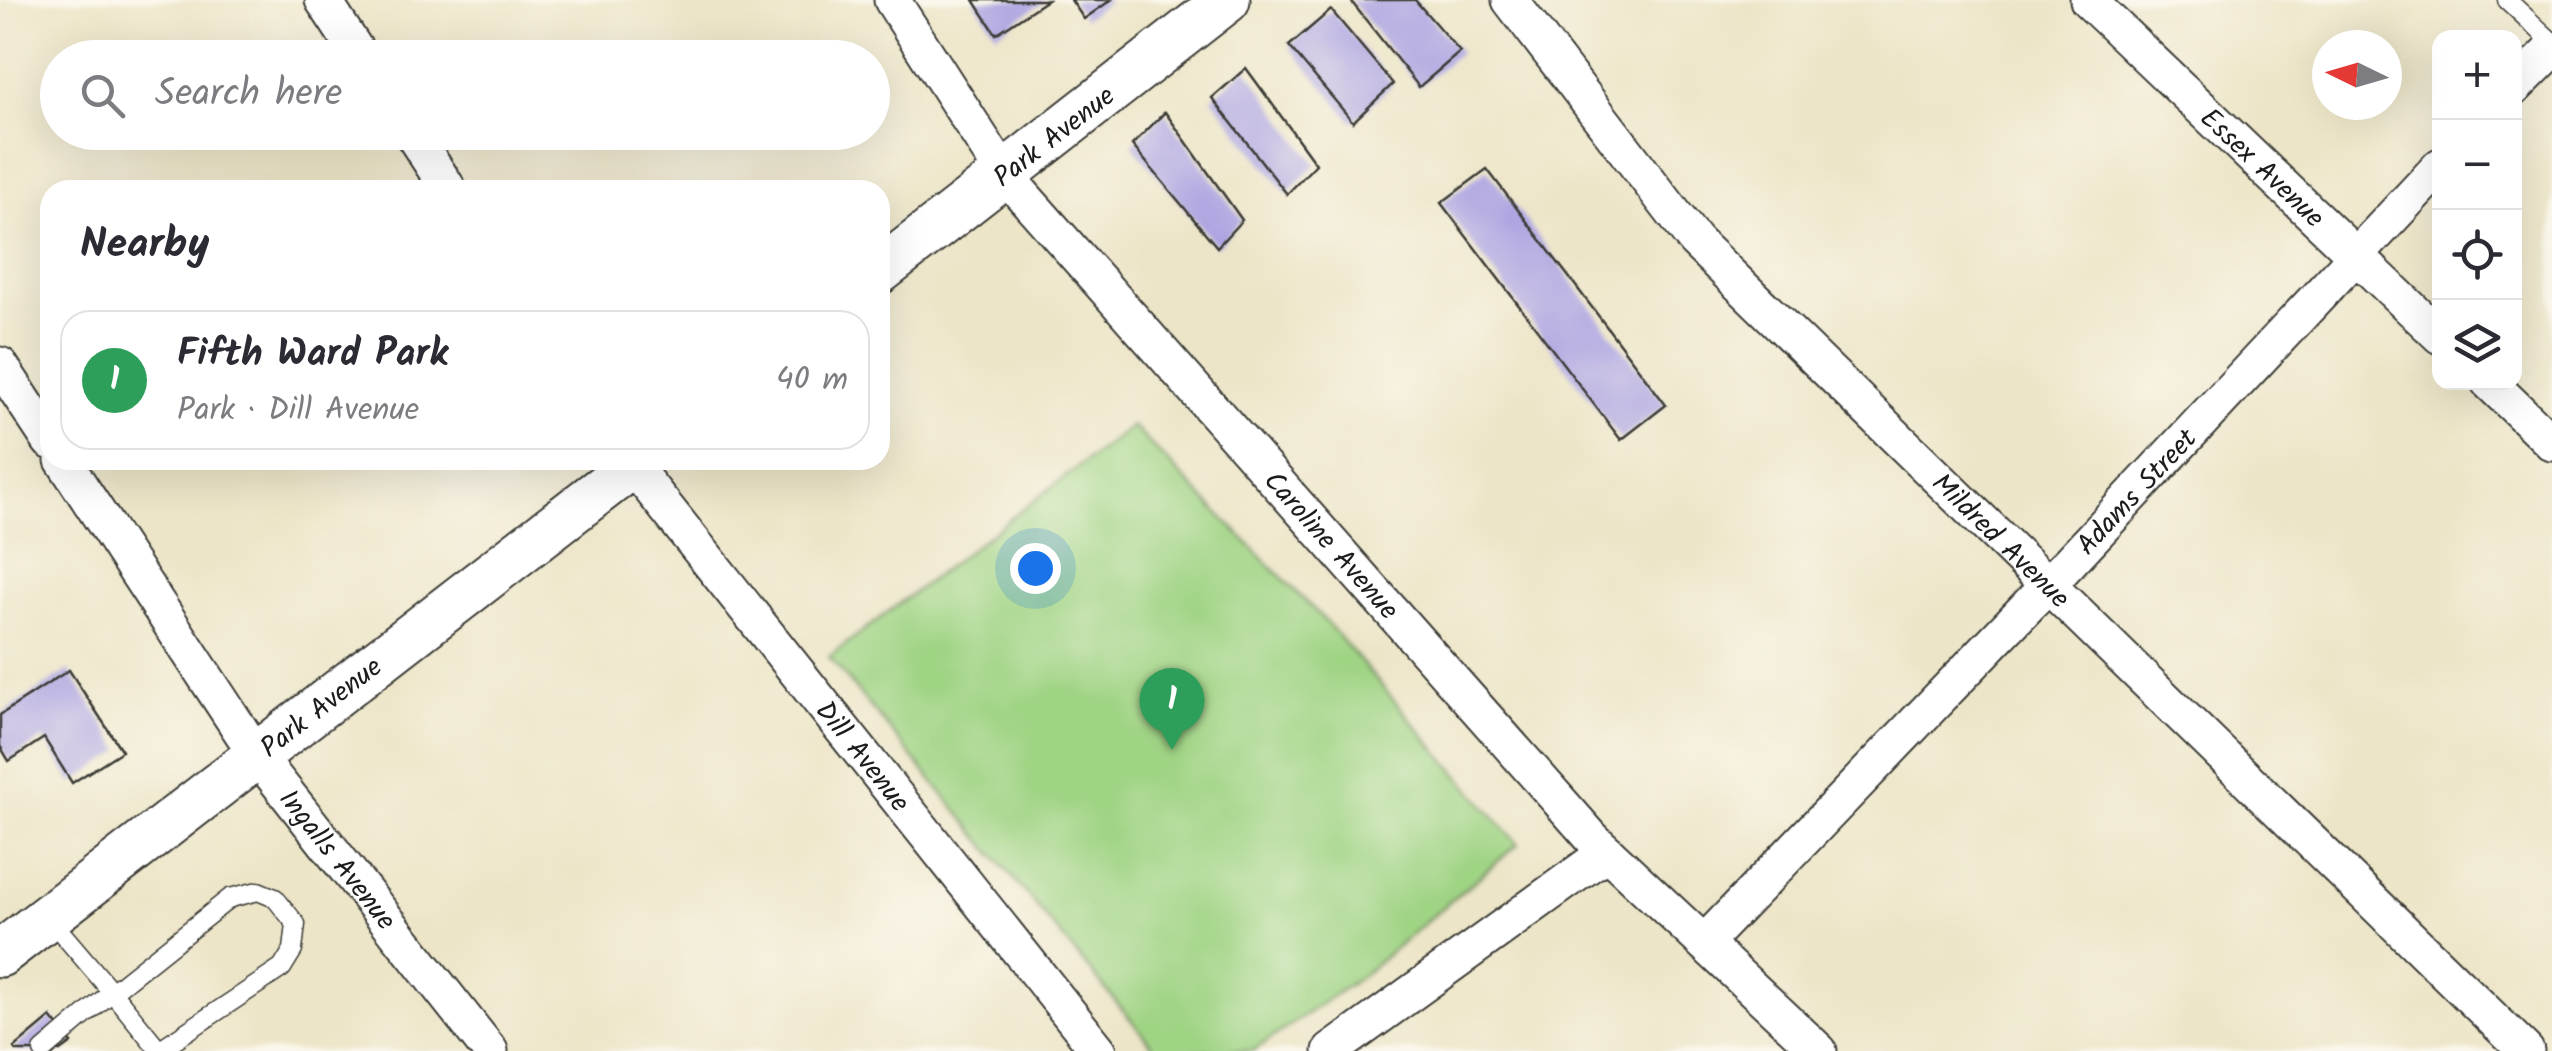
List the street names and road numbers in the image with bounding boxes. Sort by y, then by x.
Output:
street label: Park Avenue [984,75,1126,200]
street label: Essex Avenue [2188,98,2334,240]
street label: Adams Street [2066,418,2210,567]
street label: Caroline Avenue [1252,461,1409,631]
street label: Mildred Avenue [1920,463,2080,621]
street label: Park Avenue [251,646,393,770]
street label: Dill Avenue [803,691,921,823]
street label: Ingalls Avenue [266,780,407,941]

